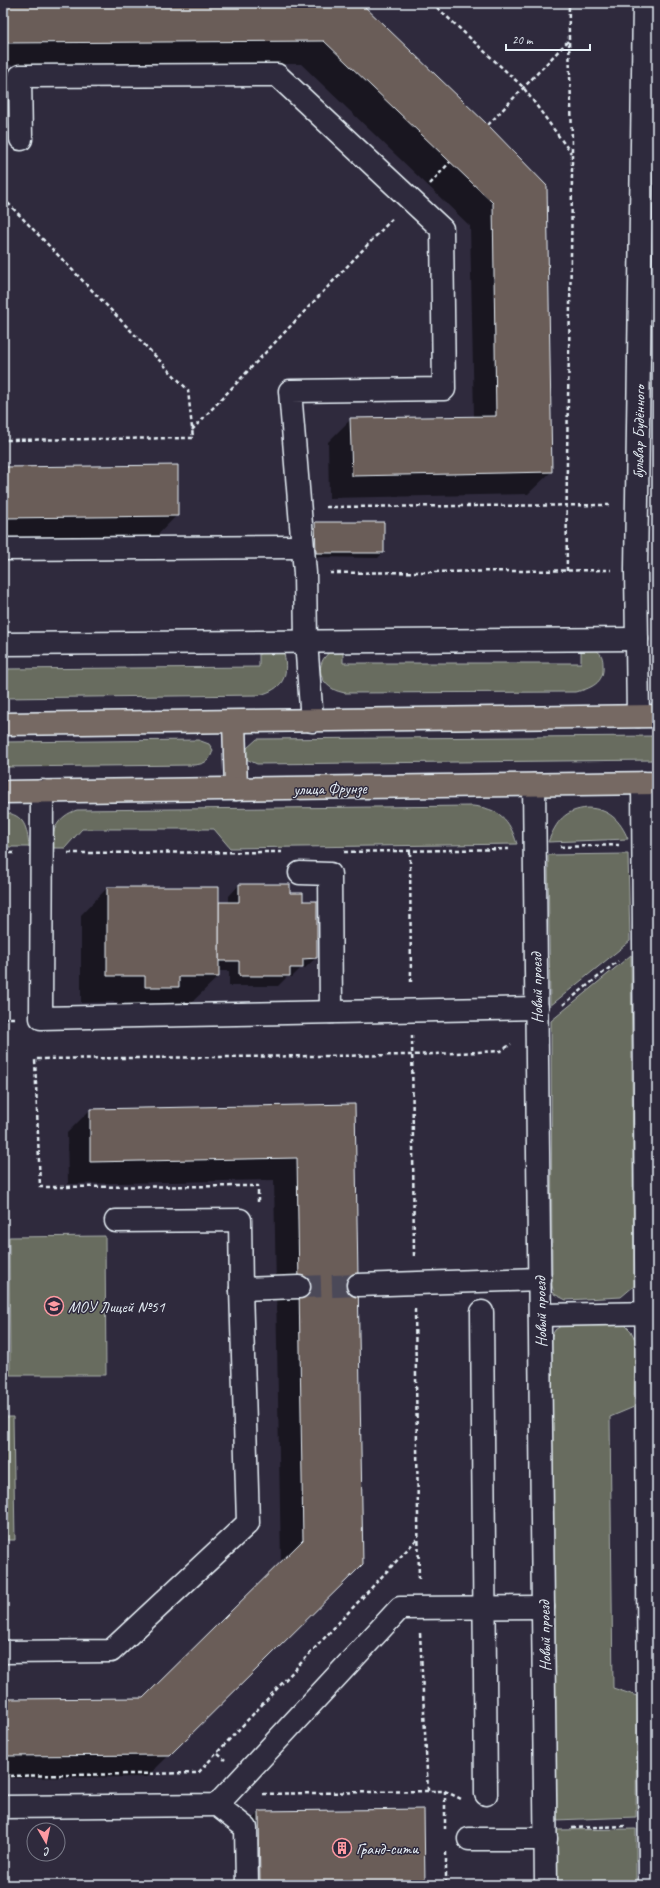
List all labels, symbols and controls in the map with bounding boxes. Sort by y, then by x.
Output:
scale bar [506,26,590,52]
text: 20 m [512,32,534,48]
street label: бульвар Будённого [628,383,650,479]
street label: улица Фрунзе [292,778,369,800]
street label: Новый проезд [526,951,548,1024]
street label: Новый проезд [530,1275,552,1348]
school or university icon: МОУ Лицей №51 [43,1295,65,1317]
place label: МОУ Лицей №51 [68,1297,166,1317]
street label: Новый проезд [534,1599,556,1672]
north arrow [26,1822,66,1862]
building icon: Гранд-сити [331,1837,353,1859]
place label: Гранд-сити [356,1839,419,1859]
text: С [42,1845,51,1859]

